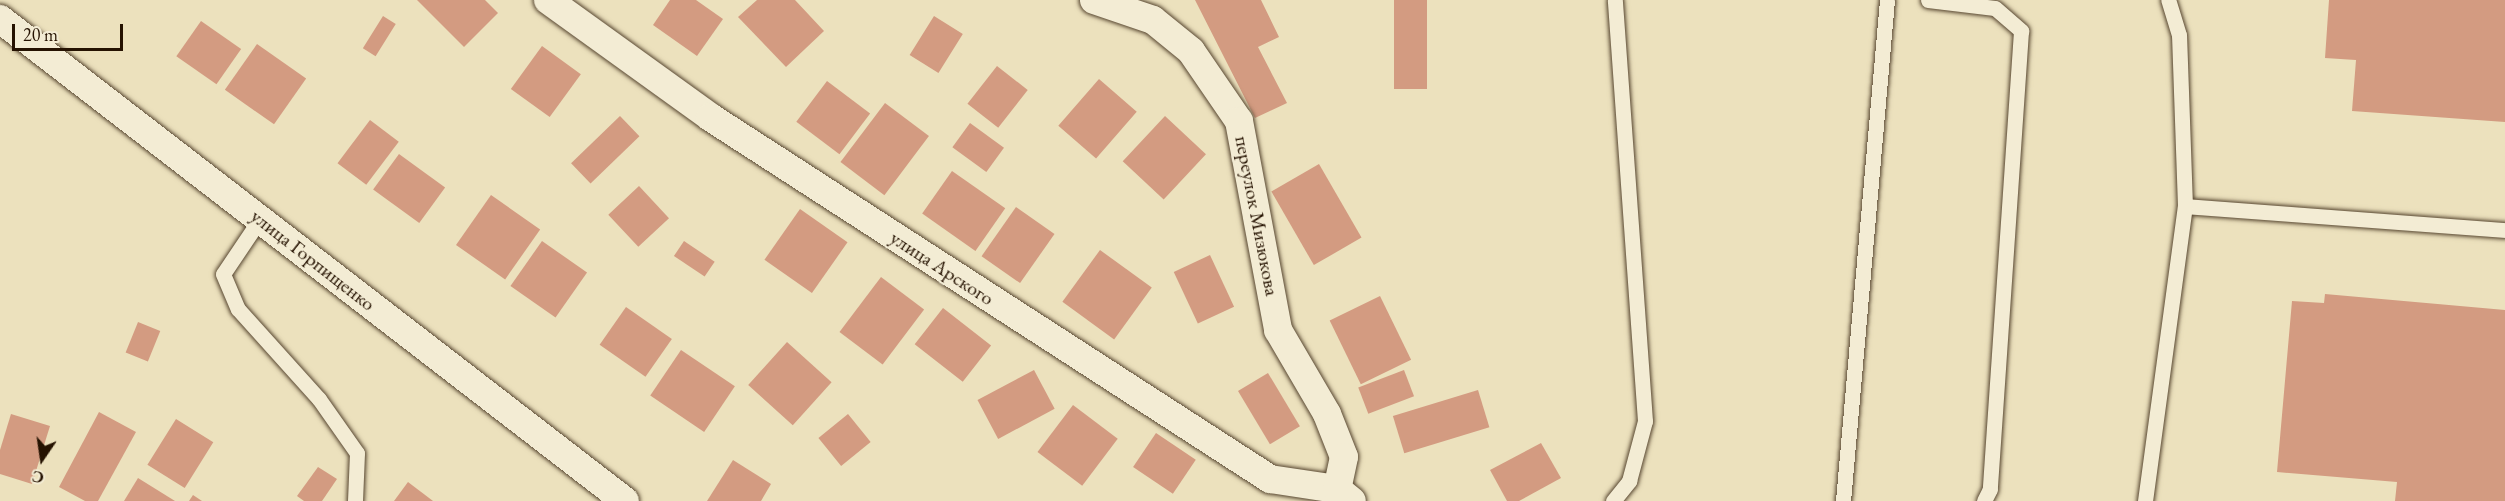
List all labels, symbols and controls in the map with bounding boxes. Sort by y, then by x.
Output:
scale bar [15,12,126,50]
text: 20 m [23,23,58,46]
street label: переулок Мизюкова [1230,134,1284,298]
street label: улица Горпищенко [246,204,380,316]
street label: улица Арского [886,226,998,310]
north arrow [12,429,72,489]
text: С [30,466,46,489]

